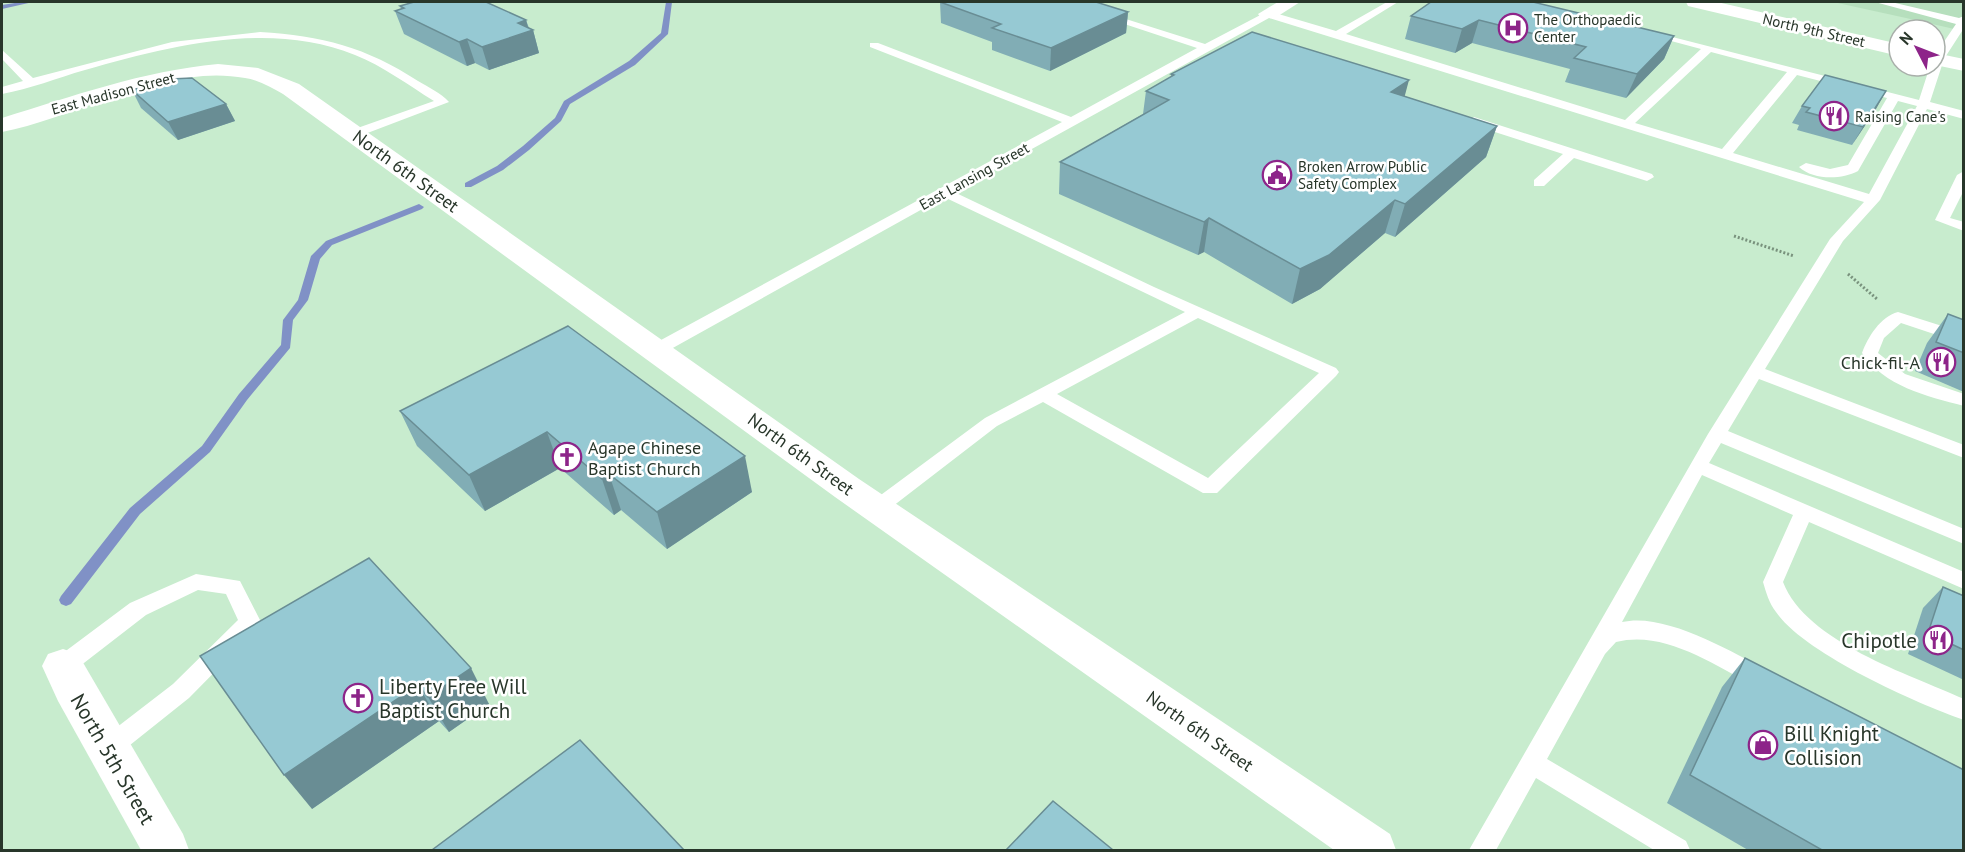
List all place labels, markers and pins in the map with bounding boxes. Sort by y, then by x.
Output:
place label: The Orthopaedic Center [1534,10,1642,46]
hospital icon: The Orthopaedic Center [1497,12,1529,44]
restaurant icon: Raising Cane's [1818,100,1850,132]
place label: Raising Cane's [1855,107,1946,126]
place label: Broken Arrow Public Safety Complex [1298,157,1427,193]
public building icon: Broken Arrow Public Safety Complex [1261,159,1293,191]
restaurant icon: Chick-fil-A [1925,346,1957,378]
place label: Chick-fil-A [1841,351,1920,374]
place label: Agape Chinese Baptist Church [588,436,701,480]
church icon: Agape Chinese Baptist Church [551,441,583,473]
restaurant icon: Chipotle [1922,624,1954,656]
place label: Chipotle [1841,627,1917,654]
place label: Liberty Free Will Baptist Church [379,673,527,724]
church icon: Liberty Free Will Baptist Church [342,682,374,714]
place label: Bill Knight Collision [1784,720,1879,771]
shop icon: Bill Knight Collision [1747,729,1779,761]

